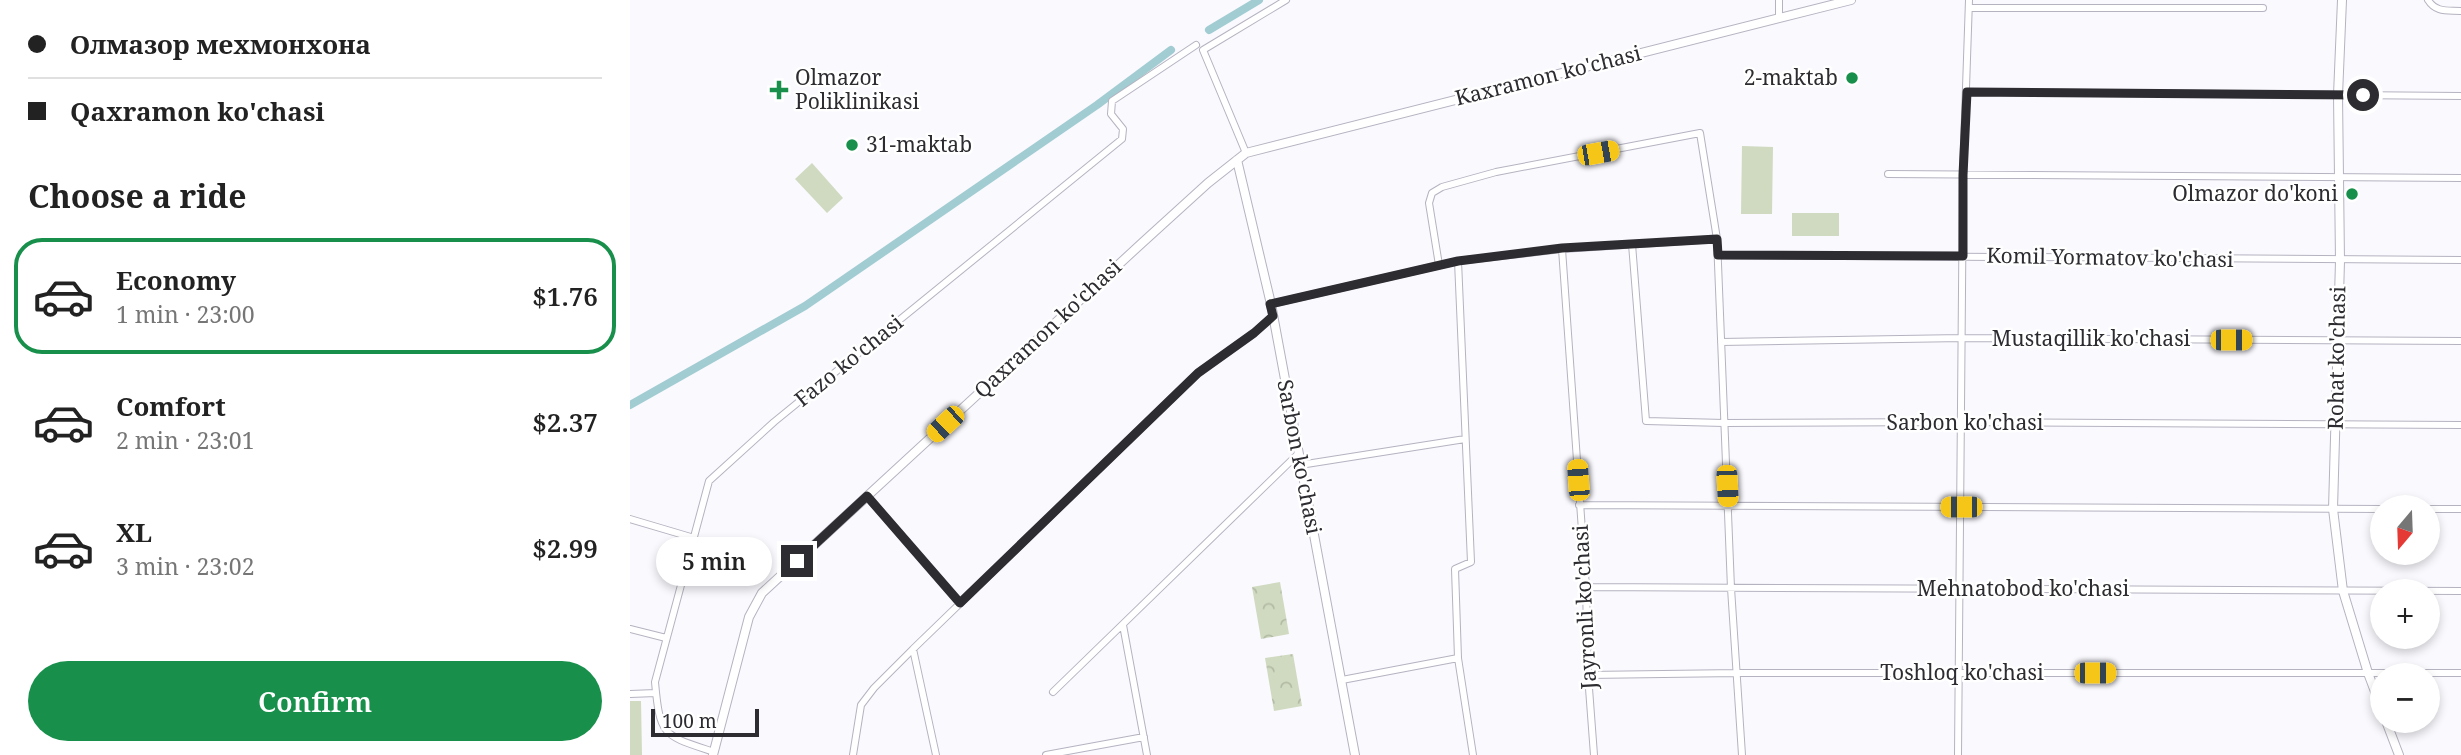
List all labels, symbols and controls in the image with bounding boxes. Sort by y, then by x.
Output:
text: Олмазор мехмонхона [70,26,371,62]
street label: Kaxramon ko'chasi [1452,38,1644,112]
place label: Olmazor Poliklinikasi [795,63,919,115]
place label: 2-maktab [1744,63,1838,91]
marker: 2-maktab [1844,70,1860,86]
route start [2347,79,2379,111]
marker: Olmazor Poliklinikasi [769,80,789,100]
text: Qaxramon ko'chasi [70,93,325,129]
place label: 31-maktab [866,130,972,158]
marker: 31-maktab [844,137,860,153]
car [1576,139,1621,167]
text: Choose a ride [28,174,247,217]
place label: Olmazor do'koni [2172,179,2338,207]
marker: Olmazor do'koni [2344,186,2360,202]
street label: Komil Yormatov ko'chasi [1986,241,2234,273]
street label: Qaxramon ko'chasi [968,252,1127,404]
text: Economy [116,262,236,298]
icon: car [32,265,95,328]
text: $1.76 [532,278,598,314]
street label: Rohat ko'chasi [2321,286,2351,430]
text: 1 min · 23:00 [116,298,254,330]
street label: Fazo ko'chasi [788,308,909,412]
street label: Mustaqillik ko'chasi [1992,324,2191,352]
car [2211,330,2253,351]
street label: Sarbon ko'chasi [1271,377,1329,537]
text: Comfort [116,388,226,424]
icon: car [32,391,95,454]
car [923,402,968,446]
text: $2.37 [532,404,598,440]
street label: Sarbon ko'chasi [1886,408,2044,436]
text: 2 min · 23:01 [116,424,254,456]
car [1567,458,1590,502]
car [1716,464,1739,508]
north arrow [2370,495,2440,565]
map controls [2370,495,2440,733]
car [1941,497,1983,518]
text: XL [116,514,152,550]
icon: car [32,517,95,580]
street label: Jayronli ko'chasi [1566,524,1602,691]
text: $2.99 [532,530,598,566]
callout: 5 min [657,536,772,586]
text: 5 min [682,545,746,577]
route end [781,545,813,577]
text: 3 min · 23:02 [116,550,254,582]
street label: Mehnatobod ko'chasi [1917,574,2129,602]
button: + [2370,579,2440,649]
street label: Toshloq ko'chasi [1880,658,2044,686]
button: Confirm [28,661,602,741]
car [2075,663,2117,684]
button: − [2370,663,2440,733]
scale bar [651,706,760,738]
text: 100 m [662,708,717,734]

